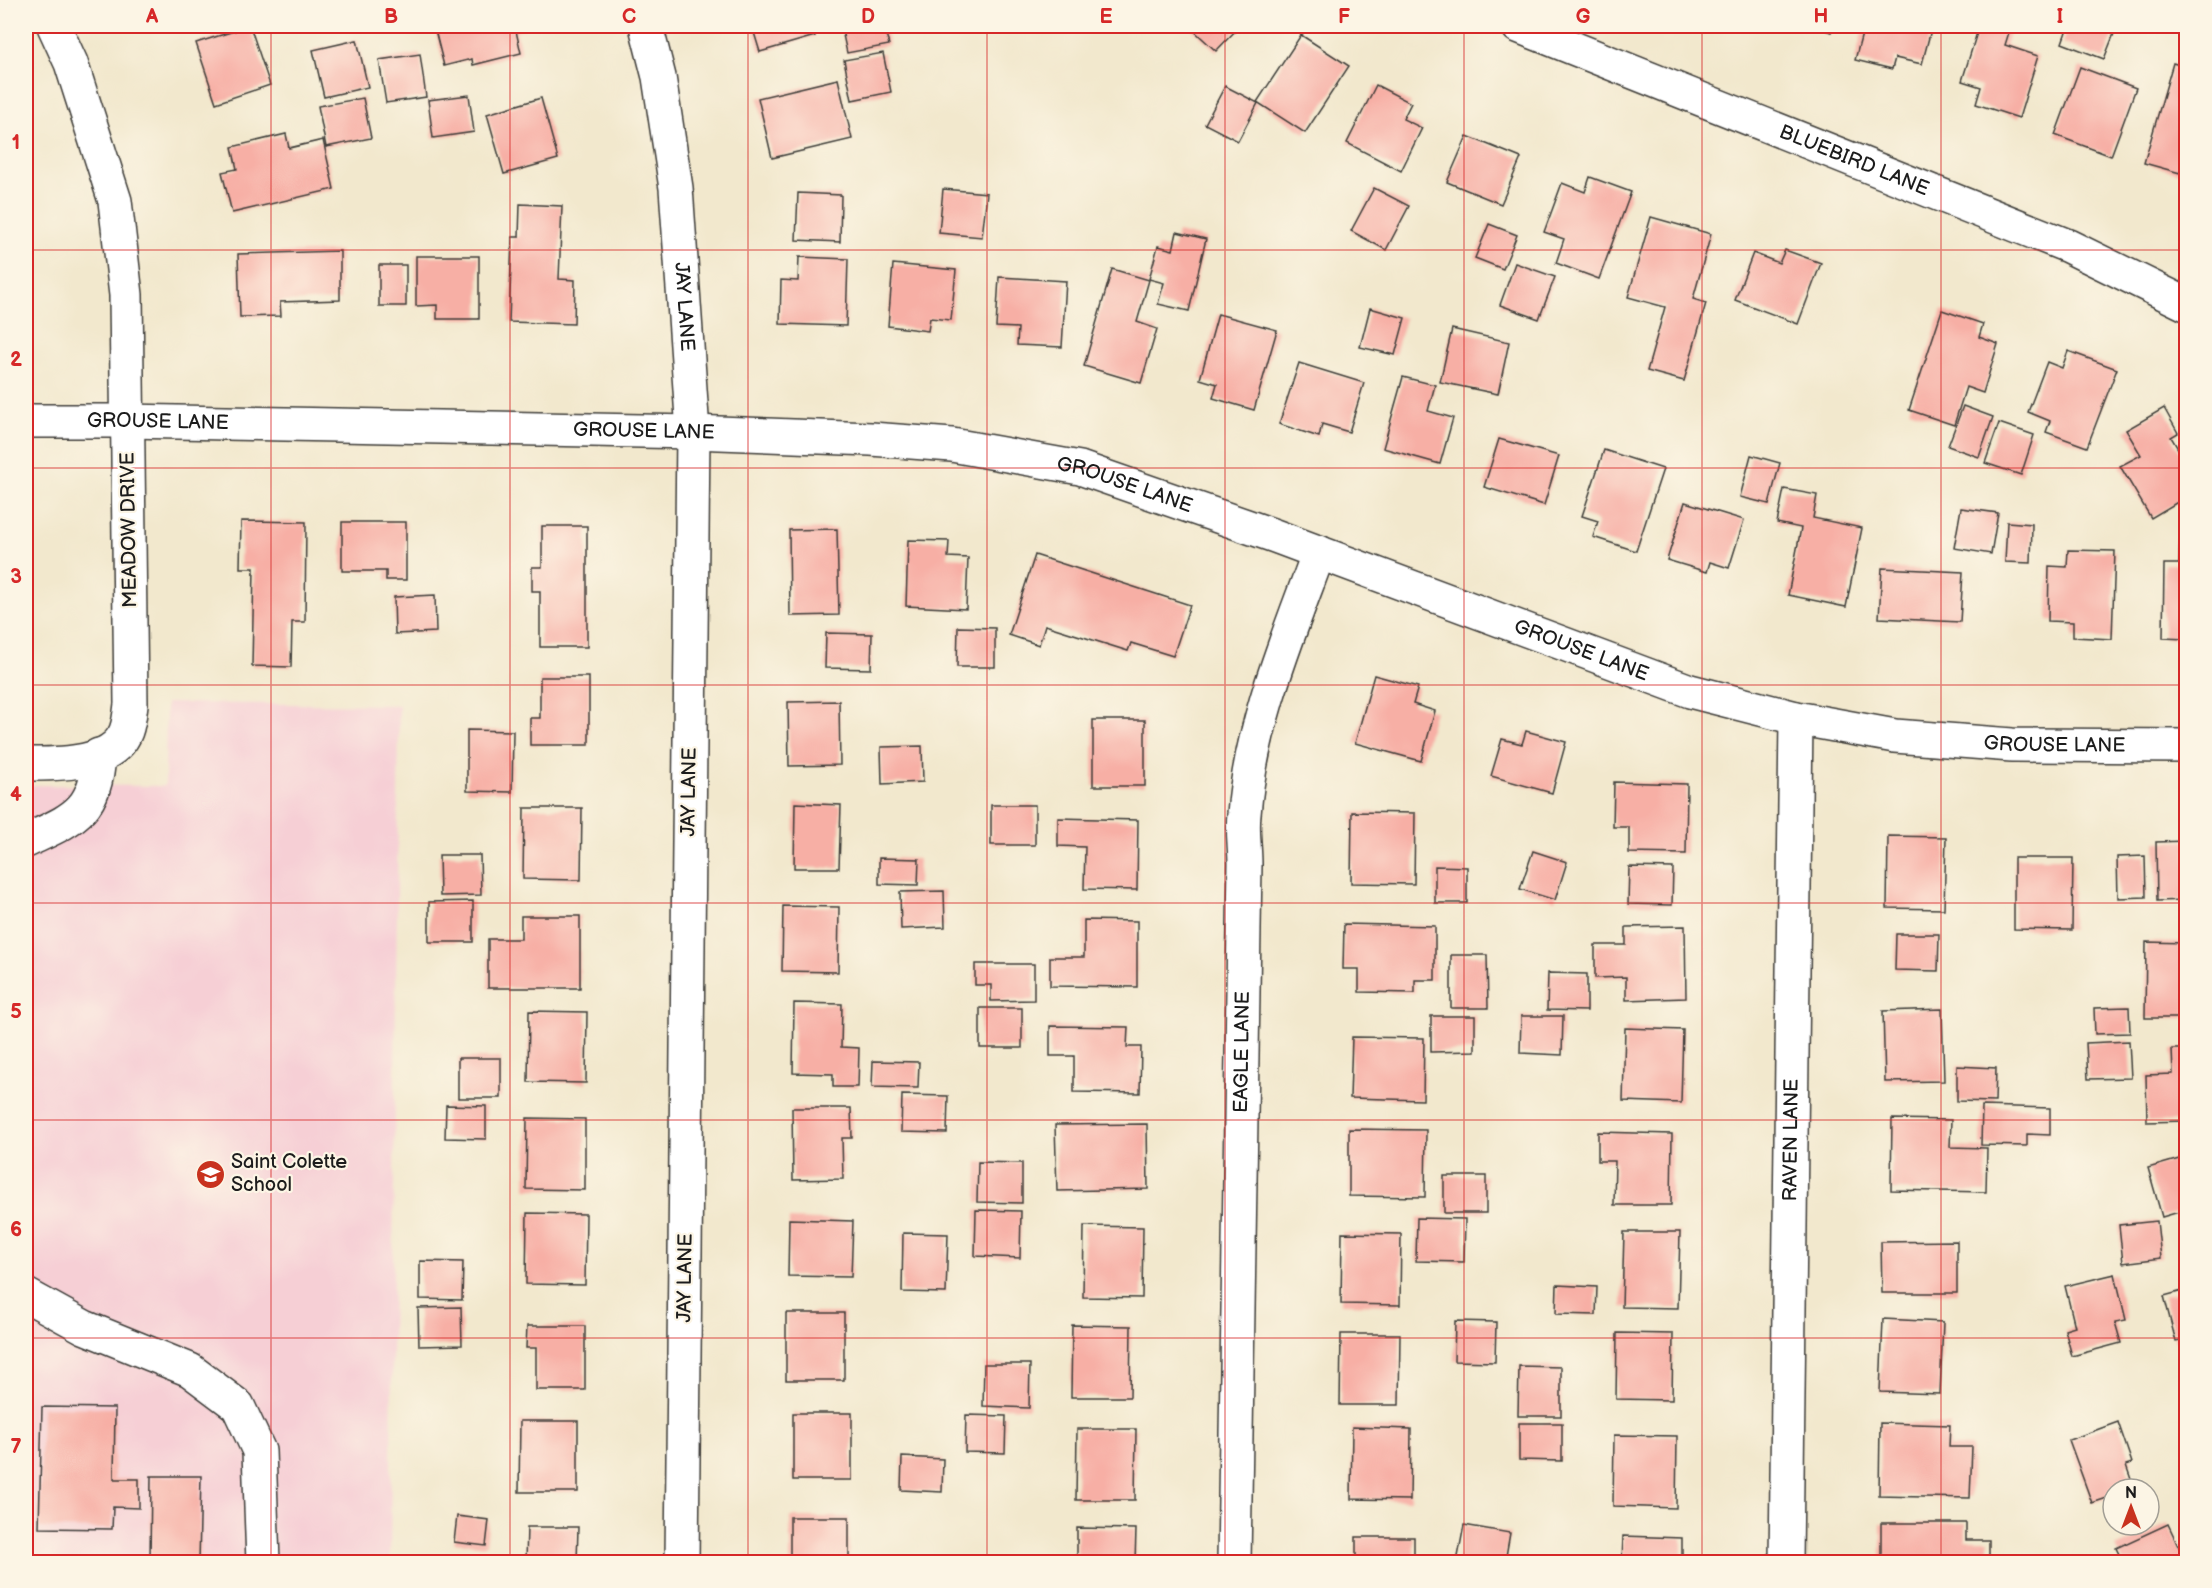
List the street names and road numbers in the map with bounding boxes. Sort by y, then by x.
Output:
street label: BLUEBIRD LANE [1776,120,1932,201]
street label: JAY LANE [669,262,699,352]
street label: GROUSE LANE [87,409,229,435]
street label: GROUSE LANE [573,418,715,445]
street label: MEADOW DRIVE [116,452,142,608]
street label: GROUSE LANE [1055,452,1196,518]
street label: GROUSE LANE [1511,614,1652,686]
street label: GROUSE LANE [1983,731,2126,758]
street label: JAY LANE [676,747,702,837]
street label: EAGLE LANE [1229,991,1255,1113]
street label: RAVEN LANE [1778,1079,1804,1202]
street label: JAY LANE [672,1233,698,1323]

